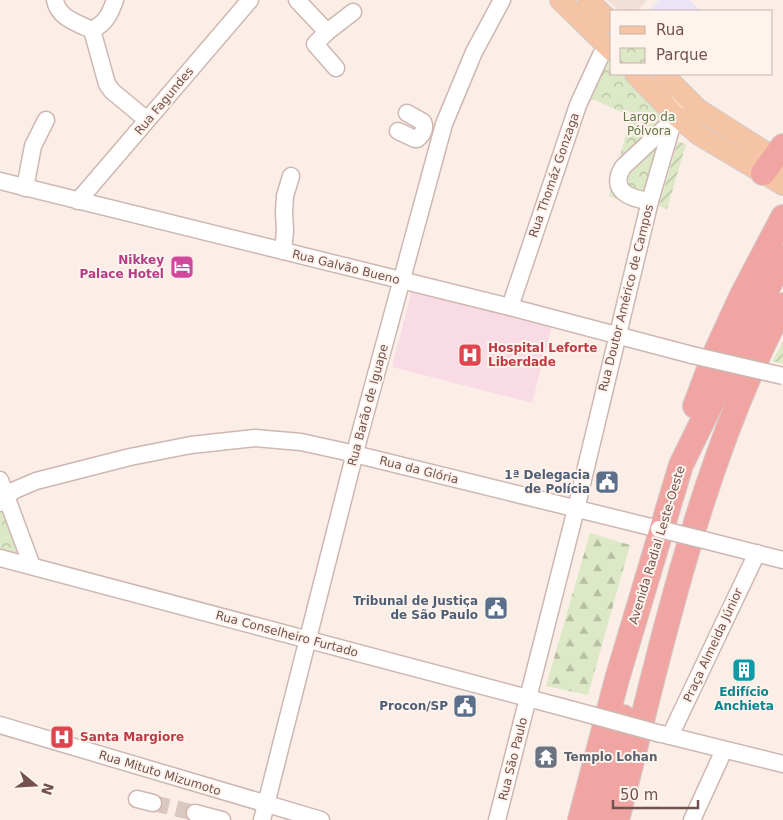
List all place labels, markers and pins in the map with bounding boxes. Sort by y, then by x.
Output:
place label: Nikkey Palace Hotel [80,253,164,281]
hotel icon: Nikkey Palace Hotel [169,254,195,280]
place label: Hospital Leforte Liberdade [488,341,597,369]
hospital icon: Hospital Leforte Liberdade [457,342,483,368]
place label: 1ª Delegacia de Polícia [504,468,590,496]
public building icon: 1ª Delegacia de Polícia [594,469,620,495]
place label: Tribunal de Justiça de São Paulo [353,594,478,622]
public building icon: Tribunal de Justiça de São Paulo [483,595,509,621]
building icon: Edifício Anchieta [731,657,757,683]
place label: Edifício Anchieta [714,685,774,713]
public building icon: Procon/SP [452,693,478,719]
place label: Procon/SP [379,699,448,713]
hospital icon: Santa Margiore [49,724,75,750]
place label: Santa Margiore [80,730,184,744]
temple icon: Templo Lohan [533,744,559,770]
place label: Templo Lohan [564,750,657,764]

